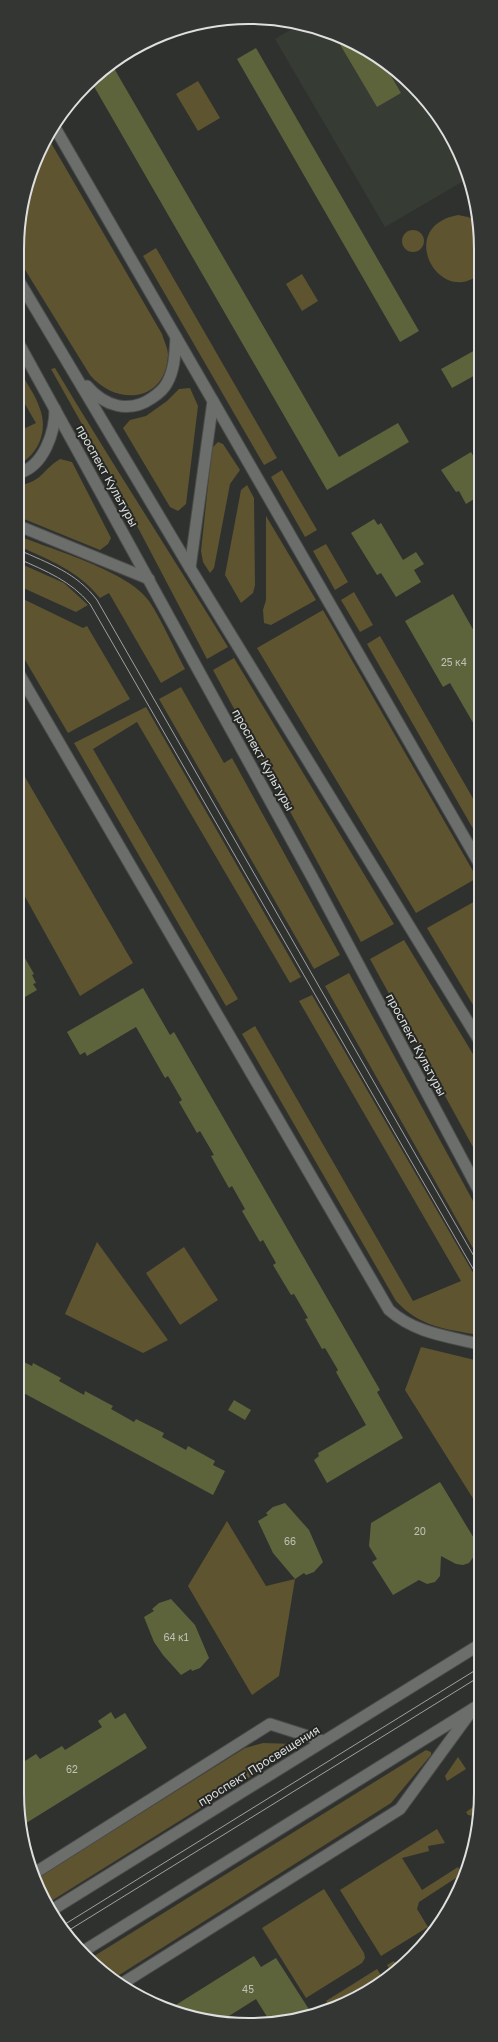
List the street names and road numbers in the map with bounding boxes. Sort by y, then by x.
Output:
street label: проспект Культуры [73,422,142,529]
street label: проспект Культуры [229,706,298,813]
street label: проспект Культуры [383,991,450,1099]
street label: проспект Просвещения [195,1722,322,1809]

